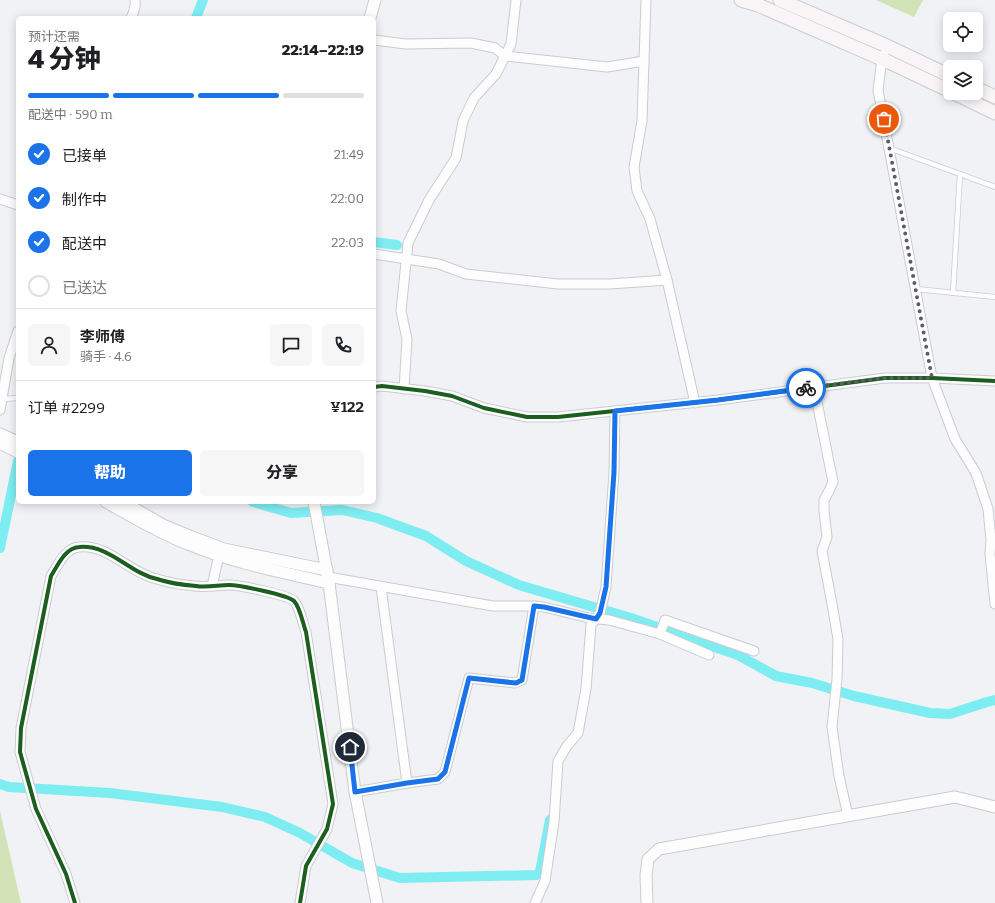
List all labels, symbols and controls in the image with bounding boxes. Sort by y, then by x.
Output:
map controls [943,12,983,100]
button: locate [943,12,983,52]
text: 预计还需 [28,29,80,44]
text: 22:14–22:19 [282,41,364,59]
text: 4 分钟 [28,44,101,75]
button: layers [943,60,983,100]
pin [867,102,901,136]
text: 配送中 · 590 m [28,107,113,122]
icon: bag [873,108,895,130]
icon: check [28,143,50,165]
text: 已接单 [62,147,107,165]
text: 21:49 [334,147,364,162]
icon: check [28,187,50,209]
text: 制作中 [62,191,107,209]
text: 22:00 [330,191,364,206]
icon: check [28,231,50,253]
text: 配送中 [62,235,107,253]
text: 22:03 [331,235,364,250]
text: 已送达 [62,279,107,297]
button: person [28,324,70,366]
button: chat [270,324,312,366]
button: phone [322,324,364,366]
text: 李师傅 [80,328,125,346]
text: 骑手 · 4.6 [80,349,132,364]
courier [786,368,826,408]
icon: bike [795,377,817,399]
text: ¥122 [330,398,364,416]
text: 订单 #2299 [28,399,105,417]
button: 帮助 [28,450,192,496]
button: 分享 [200,450,364,496]
pin [333,730,367,764]
icon: home [339,736,361,758]

